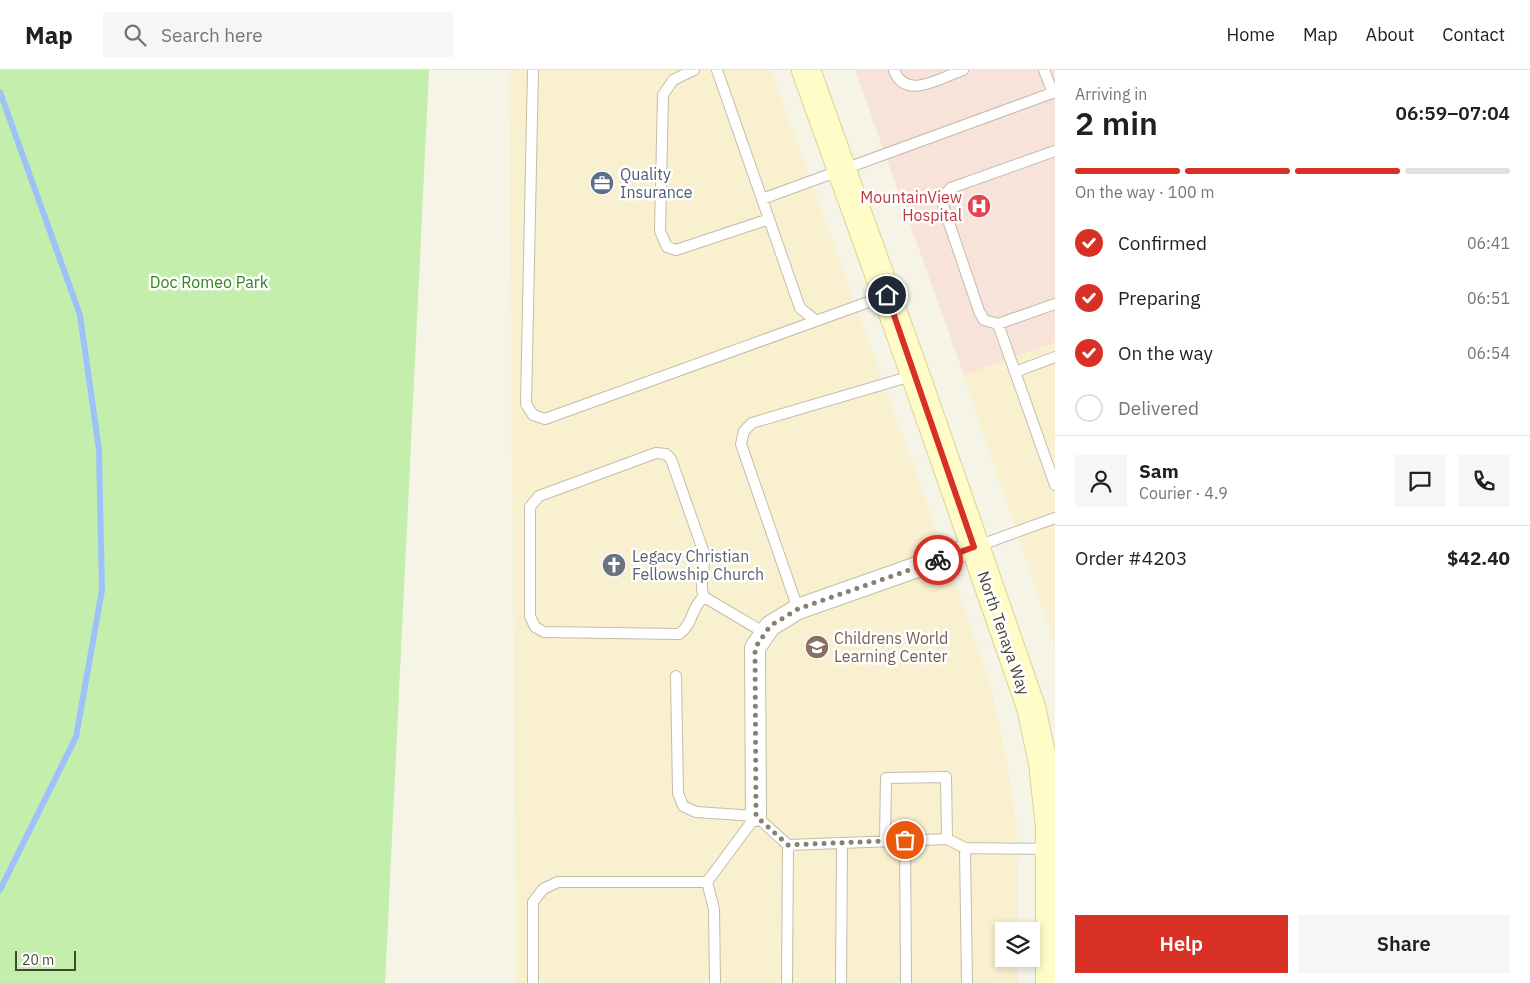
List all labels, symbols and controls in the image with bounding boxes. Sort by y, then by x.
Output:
search box [103,12,453,57]
text: Map [25,19,73,51]
icon: search [121,21,149,49]
text: Search here [161,23,263,47]
text: Home [1227,23,1275,46]
text: Map [1303,23,1338,46]
text: About [1366,23,1414,46]
text: Contact [1442,23,1505,46]
text: Arriving in [1075,84,1147,104]
text: 06:59–07:04 [1396,101,1510,125]
text: 2 min [1075,102,1158,144]
place label: Quality Insurance [620,164,693,202]
office icon: Quality Insurance [589,170,615,196]
text: On the way · 100 m [1075,182,1214,202]
place label: MountainView Hospital [860,187,962,225]
hospital icon: MountainView Hospital [966,193,992,219]
icon: check [1075,229,1103,257]
text: Confirmed [1118,231,1207,255]
text: 06:41 [1467,233,1510,253]
park label: Doc Romeo Park [150,272,269,292]
pin [866,274,908,316]
icon: home [873,281,901,309]
icon: check [1075,284,1103,312]
text: Preparing [1118,286,1200,310]
text: 06:51 [1467,288,1510,308]
icon: check [1075,339,1103,367]
text: On the way [1118,341,1213,365]
text: 06:54 [1467,343,1510,363]
text: Delivered [1118,396,1199,420]
button: person [1075,455,1127,507]
button: chat [1394,455,1446,507]
button: phone [1458,455,1510,507]
text: Sam [1139,459,1179,483]
text: Courier · 4.9 [1139,483,1228,503]
courier [913,535,963,585]
place label: Legacy Christian Fellowship Church [632,546,764,584]
icon: bike [924,546,952,574]
text: Order #4203 [1075,546,1187,570]
text: $42.40 [1447,546,1510,570]
church icon: Legacy Christian Fellowship Church [601,552,627,578]
street label: North Tenaya Way [973,568,1035,698]
place label: Childrens World Learning Center [834,628,948,666]
school or university icon: Childrens World Learning Center [804,634,830,660]
pin [884,819,926,861]
icon: bag [891,826,919,854]
button: Help [1075,915,1288,973]
button: Share [1298,915,1510,973]
map controls [995,922,1040,967]
button: layers [995,922,1040,967]
scale bar [15,948,76,971]
text: 20 m [22,951,54,969]

